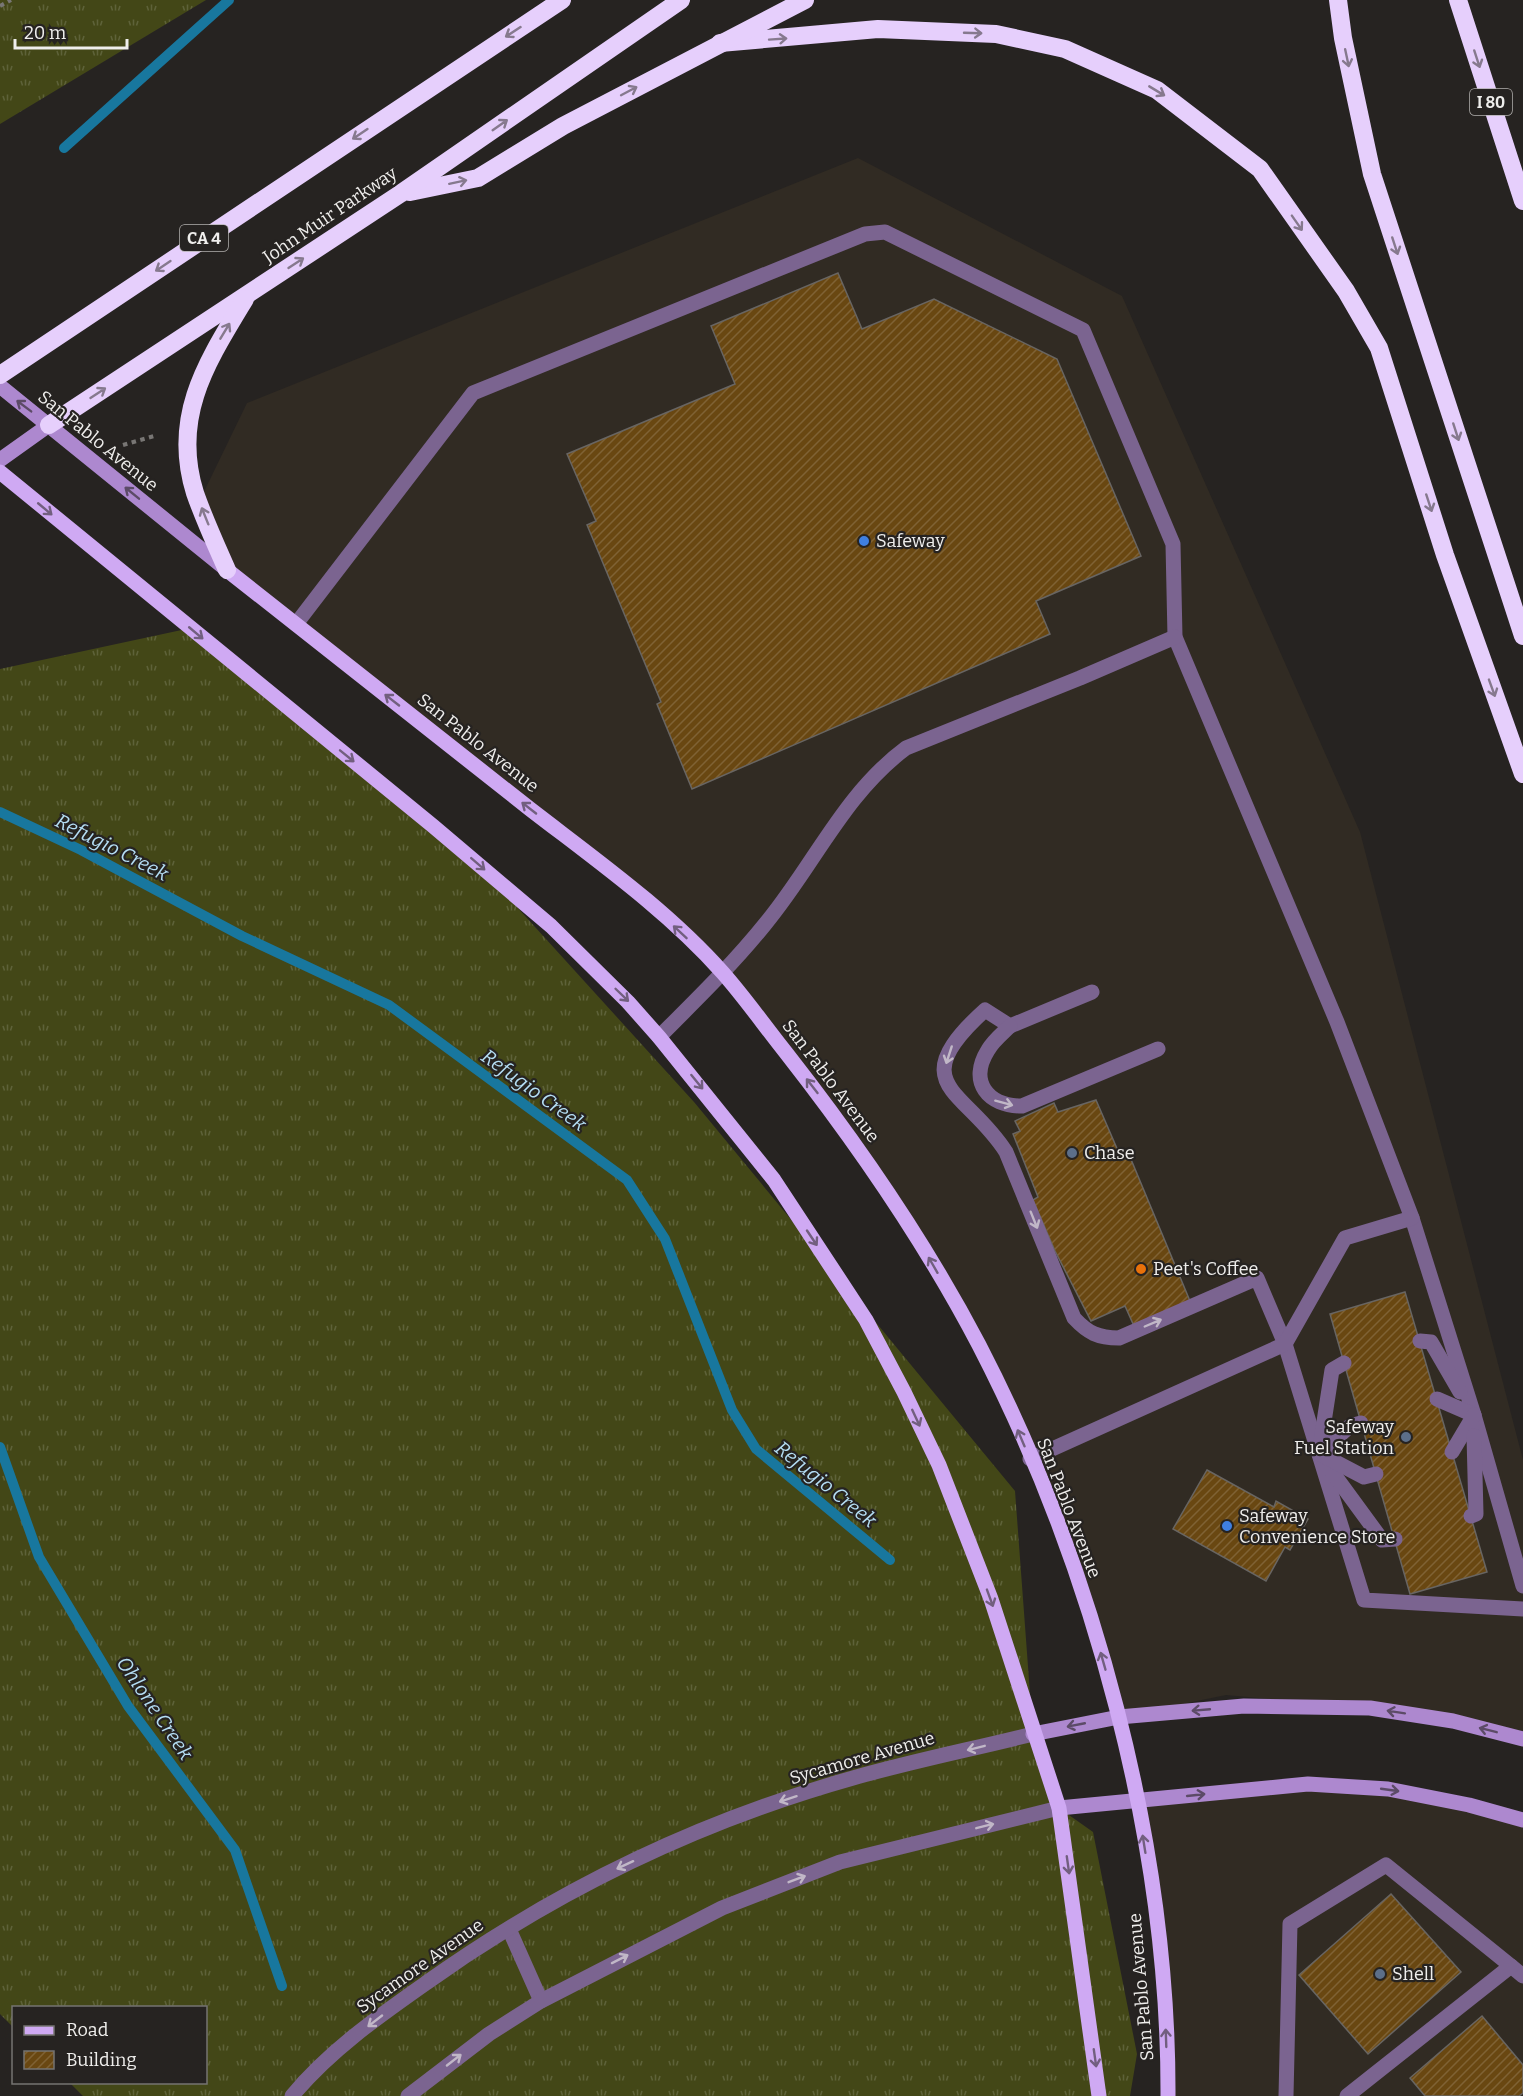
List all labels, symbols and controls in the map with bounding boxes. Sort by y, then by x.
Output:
scale bar [15,12,128,50]
text: 20 m [24,22,66,44]
one-way arrow [506,26,522,38]
one-way arrow [962,28,982,39]
one-way arrow [768,34,788,45]
one-way arrow [1342,48,1353,67]
one-way arrow [1472,49,1483,68]
one-way arrow [620,85,637,97]
one-way arrow [1148,85,1165,97]
road number: I 80 [1470,89,1512,115]
one-way arrow [492,119,508,131]
one-way arrow [352,128,368,140]
street label: John Muir Parkway [258,162,402,269]
one-way arrow [447,176,467,187]
one-way arrow [1291,214,1303,230]
road number: CA 4 [180,225,228,251]
one-way arrow [1391,237,1402,255]
one-way arrow [288,257,304,269]
one-way arrow [155,260,172,272]
one-way arrow [220,323,232,340]
street label: San Pablo Avenue [33,386,163,496]
one-way arrow [89,387,106,399]
one-way arrow [16,400,32,413]
one-way arrow [1451,422,1462,441]
one-way arrow [125,487,141,500]
one-way arrow [1424,493,1435,512]
one-way arrow [37,502,53,515]
one-way arrow [199,507,210,526]
place label: Safeway [876,530,945,552]
marker: Safeway [857,534,871,548]
one-way arrow [187,626,203,639]
one-way arrow [1488,678,1499,697]
street label: San Pablo Avenue [413,689,543,797]
one-way arrow [384,693,400,706]
one-way arrow [339,749,354,763]
one-way arrow [522,802,538,815]
water label: Refugio Creek [51,808,173,887]
one-way arrow [470,857,485,871]
one-way arrow [673,925,688,939]
one-way arrow [614,988,629,1003]
street label: San Pablo Avenue [778,1015,884,1147]
water label: Refugio Creek [476,1044,591,1137]
one-way arrow [942,1045,953,1063]
one-way arrow [690,1074,703,1090]
one-way arrow [806,1078,819,1094]
one-way arrow [994,1098,1013,1110]
place label: Chase [1084,1142,1135,1164]
marker: Chase [1065,1146,1079,1160]
one-way arrow [1029,1210,1040,1229]
one-way arrow [806,1230,819,1247]
one-way arrow [927,1257,939,1274]
place label: Peet's Coffee [1153,1258,1258,1280]
marker: Peet's Coffee [1134,1262,1148,1276]
one-way arrow [1144,1317,1162,1328]
one-way arrow [911,1408,923,1426]
place label: Safeway Fuel Station [1294,1416,1395,1459]
one-way arrow [1015,1430,1027,1448]
marker: Safeway Fuel Station [1399,1430,1413,1444]
street label: San Pablo Avenue [1032,1435,1106,1581]
water label: Refugio Creek [770,1436,882,1533]
place label: Safeway Convenience Store [1239,1505,1395,1548]
marker: Safeway Convenience Store [1220,1519,1234,1533]
one-way arrow [985,1588,996,1607]
one-way arrow [1097,1651,1108,1670]
water label: Ohlone Creek [112,1652,198,1764]
one-way arrow [1192,1705,1211,1716]
one-way arrow [1386,1707,1406,1718]
one-way arrow [1067,1720,1086,1731]
one-way arrow [1479,1723,1498,1735]
street label: Sycamore Avenue [787,1727,937,1789]
one-way arrow [967,1742,986,1754]
one-way arrow [1379,1785,1399,1796]
one-way arrow [1185,1790,1205,1801]
one-way arrow [779,1794,798,1805]
one-way arrow [975,1820,994,1832]
one-way arrow [1139,1835,1150,1854]
one-way arrow [1062,1855,1073,1875]
one-way arrow [617,1860,635,1872]
one-way arrow [788,1872,806,1883]
street label: San Pablo Avenue [1124,1912,1158,2062]
street label: Sycamore Avenue [352,1914,488,2018]
one-way arrow [611,1953,628,1965]
place label: Shell [1392,1963,1434,1985]
marker: Shell [1373,1967,1387,1981]
legend [12,2006,207,2084]
one-way arrow [367,2014,383,2027]
text: Road [66,2019,109,2041]
one-way arrow [1161,2028,1172,2048]
one-way arrow [1090,2048,1101,2068]
text: Building [66,2049,137,2071]
one-way arrow [446,2054,462,2067]

